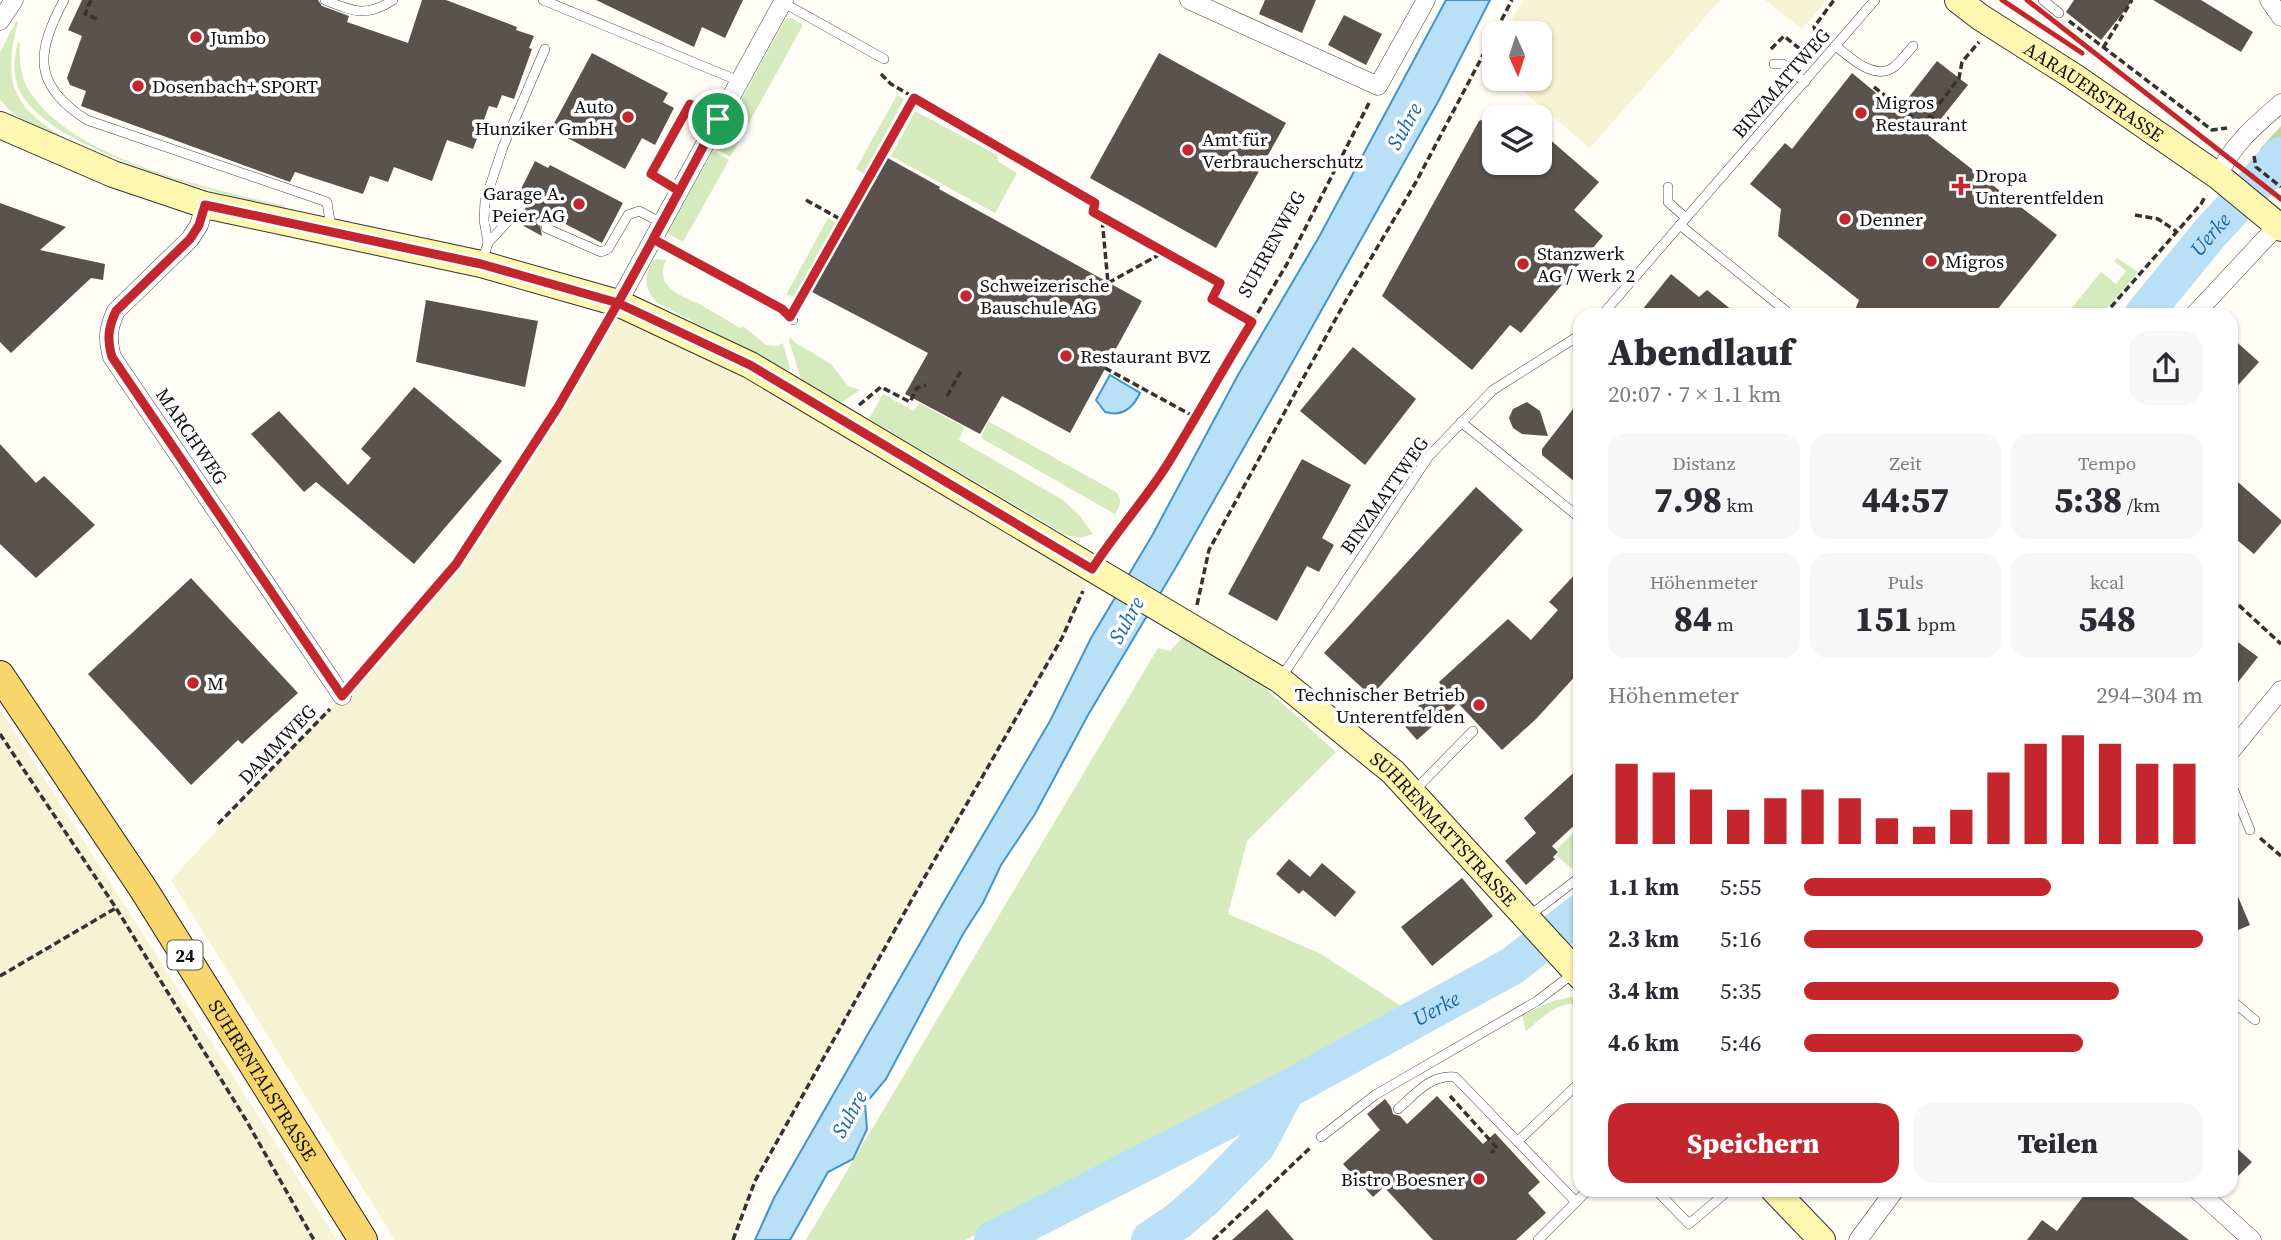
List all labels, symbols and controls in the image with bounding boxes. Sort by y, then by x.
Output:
north arrow [1482,21,1552,91]
map controls [1482,21,1552,175]
street label: BINZMATTWEG [1726,23,1836,143]
place label: Jumbo [209,24,266,50]
marker: Jumbo [188,29,204,45]
street label: AARAUERSTRASSE [2019,35,2169,148]
place label: Dosenbach+ SPORT [152,73,318,99]
marker: Dosenbach+ SPORT [130,78,146,94]
pin [688,89,748,149]
place label: Migros Restaurant [1875,89,1968,137]
place label: Auto Hunziker GmbH [475,93,614,141]
water label: Suhre [1379,97,1429,155]
icon: arrive [699,100,737,138]
button: layers [1482,105,1552,175]
marker: Migros Restaurant [1853,105,1869,121]
marker: Auto Hunziker GmbH [620,109,636,125]
place label: Amt für Verbraucherschutz [1202,126,1363,174]
marker: Amt für Verbraucherschutz [1180,142,1196,158]
place label: Dropa Unterentfelden [1975,162,2104,210]
marker: Dropa Unterentfelden [1953,178,1969,194]
place label: Garage A. Peier AG [483,180,565,228]
street label: SUHRENWEG [1231,186,1311,302]
marker: Garage A. Peier AG [571,196,587,212]
water label: Uerke [2183,205,2237,262]
place label: Denner [1859,206,1923,232]
marker: Denner [1837,211,1853,227]
place label: Stanzwerk AG / Werk 2 [1537,240,1635,288]
place label: Migros [1945,248,2004,274]
marker: Migros [1923,253,1939,269]
marker: Stanzwerk AG / Werk 2 [1515,256,1531,272]
place label: Schweizerische Bauschule AG [980,272,1110,320]
marker: Schweizerische Bauschule AG [958,288,974,304]
text: Abendlauf [1608,326,1793,378]
button: share [2129,331,2203,405]
place label: Restaurant BVZ [1080,343,1211,369]
marker: Restaurant BVZ [1058,348,1074,364]
text: 20:07 · 7 × 1.1 km [1608,378,1782,410]
street label: MARCHWEG [150,383,234,489]
street label: BINZMATTWEG [1334,431,1434,559]
text: Distanz [1672,450,1735,476]
text: Zeit [1889,450,1921,476]
text: Tempo [2078,450,2136,476]
text: 7.98 [1654,476,1722,524]
text: 44:57 [1862,476,1949,524]
text: 5:38 [2054,476,2122,524]
text: km [1722,492,1754,518]
text: /km [2122,492,2160,518]
text: Höhenmeter [1650,569,1758,595]
text: Puls [1887,569,1924,595]
text: kcal [2090,569,2124,595]
water label: Suhre [1101,591,1151,649]
text: 84 [1674,595,1712,643]
text: 151 [1855,595,1913,643]
text: 548 [2078,595,2136,643]
text: m [1712,611,1734,637]
text: bpm [1913,611,1956,637]
place label: M [207,670,224,696]
marker: M [185,675,201,691]
text: Höhenmeter [1608,679,1739,711]
text: 294–304 m [2096,679,2203,711]
place label: Technischer Betrieb Unterentfelden [1295,681,1465,729]
marker: Technischer Betrieb Unterentfelden [1471,697,1487,713]
street label: DAMMWEG [232,698,322,790]
street label: SUHRENMATTSTRASSE [1365,746,1523,912]
text: 1.1 km [1608,871,1679,903]
text: 5:55 [1720,871,1761,903]
text: 2.3 km [1608,923,1679,955]
text: 5:16 [1720,923,1761,955]
road number: 24 [168,940,202,970]
text: 3.4 km [1608,975,1679,1007]
text: 5:35 [1720,975,1761,1007]
water label: Uerke [1407,983,1465,1032]
street label: SUHRENTALSTRASSE [203,994,323,1166]
text: 4.6 km [1608,1027,1679,1059]
text: 5:46 [1720,1027,1761,1059]
water label: Suhre [824,1085,874,1143]
button: Speichern [1608,1103,1899,1183]
button: Teilen [1913,1103,2203,1183]
place label: Bistro Boesner [1341,1166,1465,1192]
marker: Bistro Boesner [1471,1171,1487,1187]

